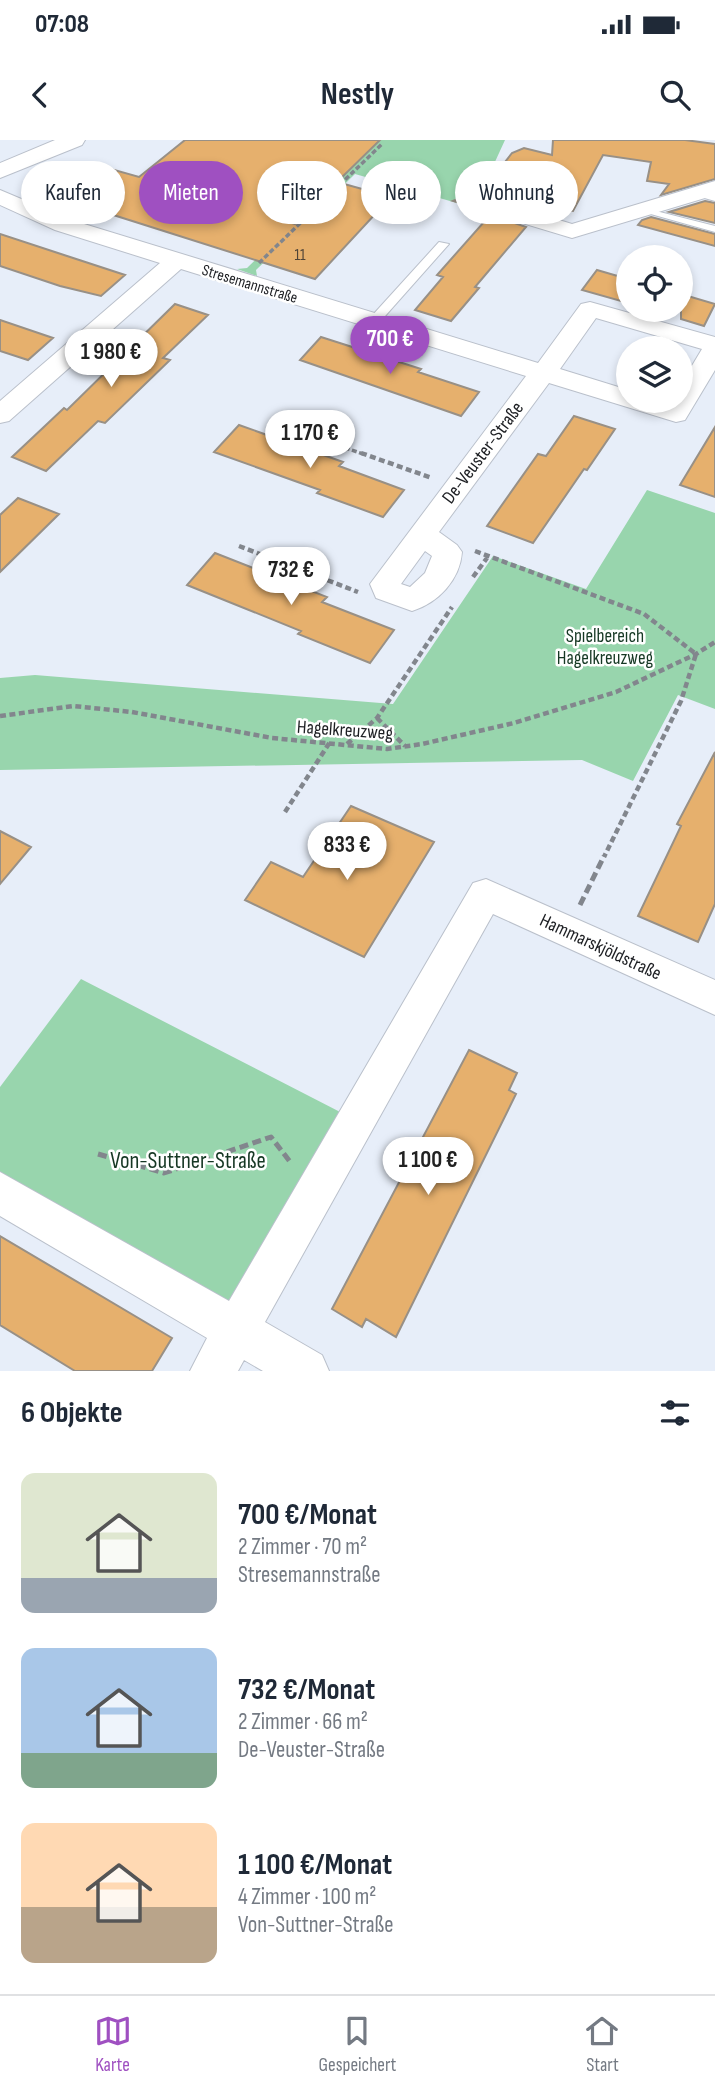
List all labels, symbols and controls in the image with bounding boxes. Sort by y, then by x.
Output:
text: 07:08 [35,9,89,40]
text: Nestly [321,75,394,114]
icon: back [21,76,59,114]
icon: search [656,76,694,114]
chip: Kaufen [21,161,125,224]
chip: Mieten [139,161,243,224]
chip: Filter [257,161,347,224]
chip: Neu [361,161,441,224]
chip: Wohnung [455,161,578,224]
map controls [616,245,693,413]
button: locate [616,245,693,322]
house number: 11 [294,246,306,265]
street label: Stresemannstraße [199,261,300,308]
pin: 700 € [341,316,439,376]
text: 700 € [366,325,414,353]
pin: 1 980 € [46,330,176,389]
button: layers [616,336,693,413]
text: 1 980 € [81,338,141,366]
street label: De-Veuster-Straße [437,398,529,508]
pin: 1 170 € [245,410,375,470]
text: 1 170 € [281,419,339,447]
pin: 732 € [242,547,340,607]
text: 732 € [268,556,314,584]
park label: Spielbereich Hagelkreuzweg [557,625,654,670]
street label: Hagelkreuzweg [296,716,394,745]
pin: 833 € [298,822,396,882]
text: 833 € [324,831,370,859]
street label: Hammarskjöldstraße [536,909,665,986]
pin: 1 100 € [363,1138,493,1197]
text: 1 100 € [399,1146,457,1174]
park label: Von-Suttner-Straße [110,1147,266,1175]
icon: filters [656,1394,694,1432]
text: 6 Objekte [21,1395,123,1431]
text: 700 €/Monat [238,1497,377,1533]
icon: home [77,1501,161,1585]
text: 2 Zimmer · 70 m² [238,1533,367,1561]
text: Stresemannstraße [238,1561,380,1589]
text: 732 €/Monat [238,1672,375,1708]
icon: home [77,1676,161,1760]
text: 2 Zimmer · 66 m² [238,1708,368,1736]
text: De-Veuster-Straße [238,1736,385,1764]
text: 1 100 €/Monat [238,1847,392,1883]
icon: home [77,1851,161,1935]
text: 4 Zimmer · 100 m² [238,1883,377,1911]
text: Von-Suttner-Straße [238,1911,393,1939]
tab: Karte [94,2012,132,2077]
tab: Gespeichert [319,2012,396,2077]
tab: Start [583,2012,621,2077]

